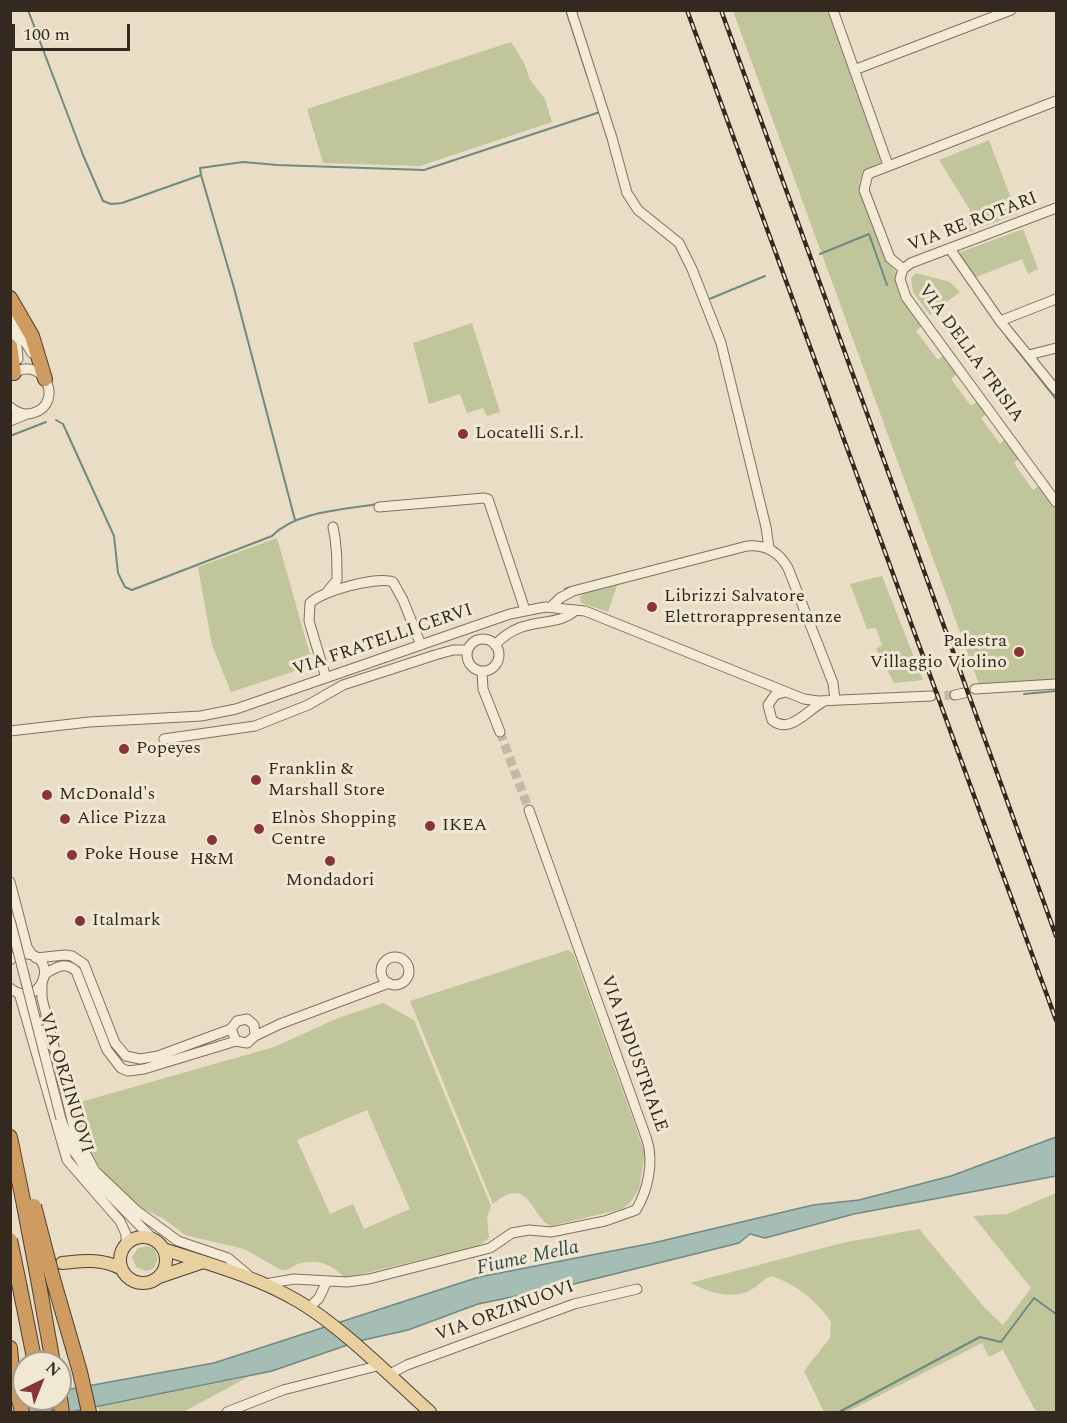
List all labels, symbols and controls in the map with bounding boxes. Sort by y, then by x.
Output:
scale bar [15,12,134,50]
text: 100 m [23,21,70,48]
street label: VIA RE ROTARI [905,188,1041,258]
street label: VIA DELLA TRISIA [913,281,1027,427]
place label: Locatelli S.r.l. [475,423,584,445]
marker: Locatelli S.r.l. [456,427,470,441]
place label: Librizzi Salvatore Elettrorappresentanze [664,586,842,628]
street label: VIA FRATELLI CERVI [290,600,476,682]
marker: Librizzi Salvatore Elettrorappresentanze [645,600,659,614]
place label: Palestra Villaggio Violino [870,631,1007,674]
marker: Palestra Villaggio Violino [1012,645,1026,659]
place label: Popeyes [136,738,201,760]
marker: Popeyes [117,742,131,756]
place label: Franklin & Marshall Store [268,759,385,802]
marker: Franklin & Marshall Store [249,773,263,787]
place label: McDonald's [59,784,155,806]
marker: McDonald's [40,788,54,802]
place label: Alice Pizza [77,808,166,830]
place label: Elnòs Shopping Centre [271,808,397,850]
marker: Alice Pizza [58,812,72,826]
place label: IKEA [442,815,487,837]
marker: IKEA [423,819,437,833]
marker: Elnòs Shopping Centre [252,822,266,836]
marker: H&M [205,833,219,847]
place label: Poke House [84,844,179,866]
marker: Poke House [65,848,79,862]
place label: H&M [190,849,234,871]
marker: Mondadori [323,854,337,868]
place label: Mondadori [286,870,374,892]
place label: Italmark [92,910,161,932]
marker: Italmark [73,914,87,928]
street label: VIA INDUSTRIALE [595,973,671,1135]
street label: VIA ORZINUOVI [33,1010,97,1156]
water label: Fiume Mella [475,1236,581,1282]
street label: VIA ORZINUOVI [433,1277,577,1347]
north arrow [12,1351,72,1411]
text: N [40,1356,66,1383]

